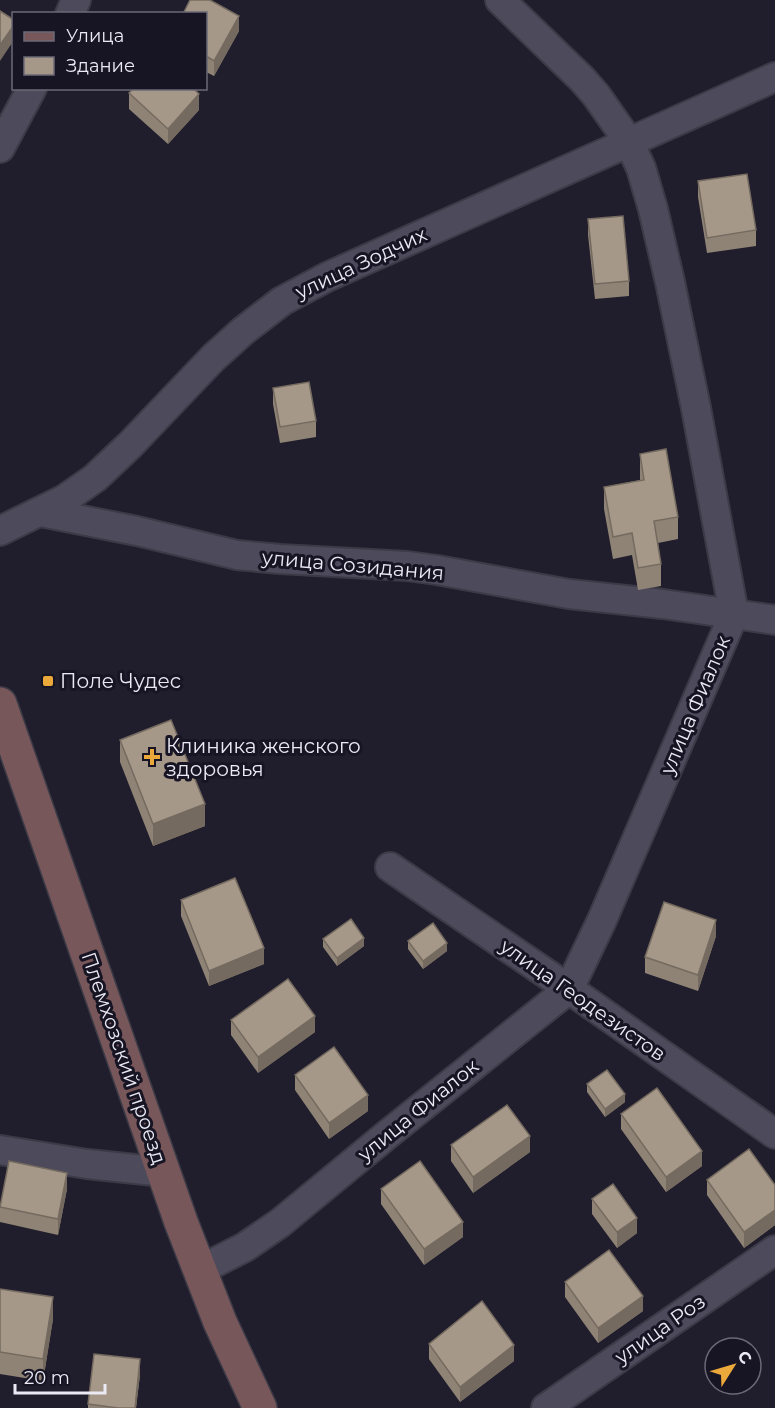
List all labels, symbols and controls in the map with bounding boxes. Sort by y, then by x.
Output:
legend [12,12,207,90]
text: Улица [66,25,124,47]
text: Здание [66,55,135,77]
street label: улица Зодчих [291,222,431,304]
street label: улица Созидания [260,545,445,585]
street label: улица Фиалок [655,632,735,779]
place label: Поле Чудес [60,669,181,693]
marker: Поле Чудес [41,674,55,688]
place label: Клиника женского здоровья [166,734,361,781]
marker: Клиника женского здоровья [143,748,161,766]
street label: улица Геодезистов [495,933,670,1066]
street label: Племхозский проезд [76,949,172,1167]
street label: улица Фиалок [352,1054,484,1167]
street label: улица Роз [609,1289,710,1370]
north arrow [703,1336,763,1396]
text: С [733,1347,756,1368]
scale bar [15,1357,105,1395]
text: 20 m [24,1367,70,1389]

